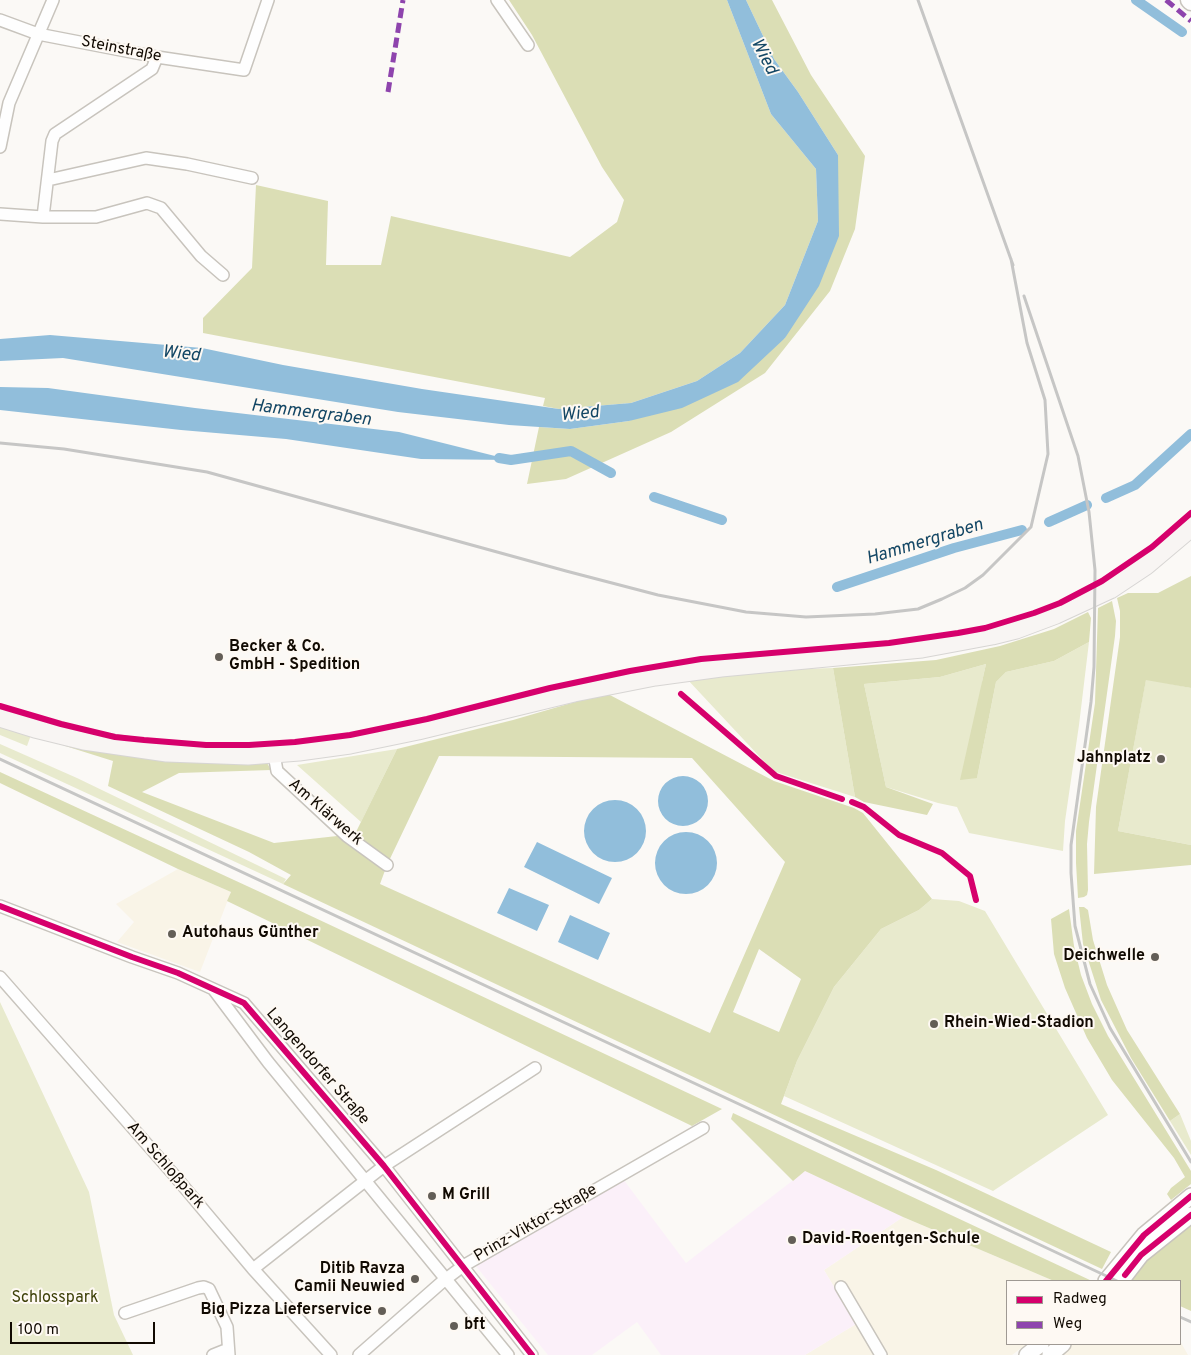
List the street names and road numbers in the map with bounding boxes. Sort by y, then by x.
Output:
street label: Steinstraße [79,33,163,67]
street label: Am Klärwerk [284,775,366,851]
street label: Langendorfer Straße [261,1005,373,1129]
street label: Am Schloßpark [122,1119,208,1213]
street label: Prinz-Viktor-Straße [471,1181,601,1267]

